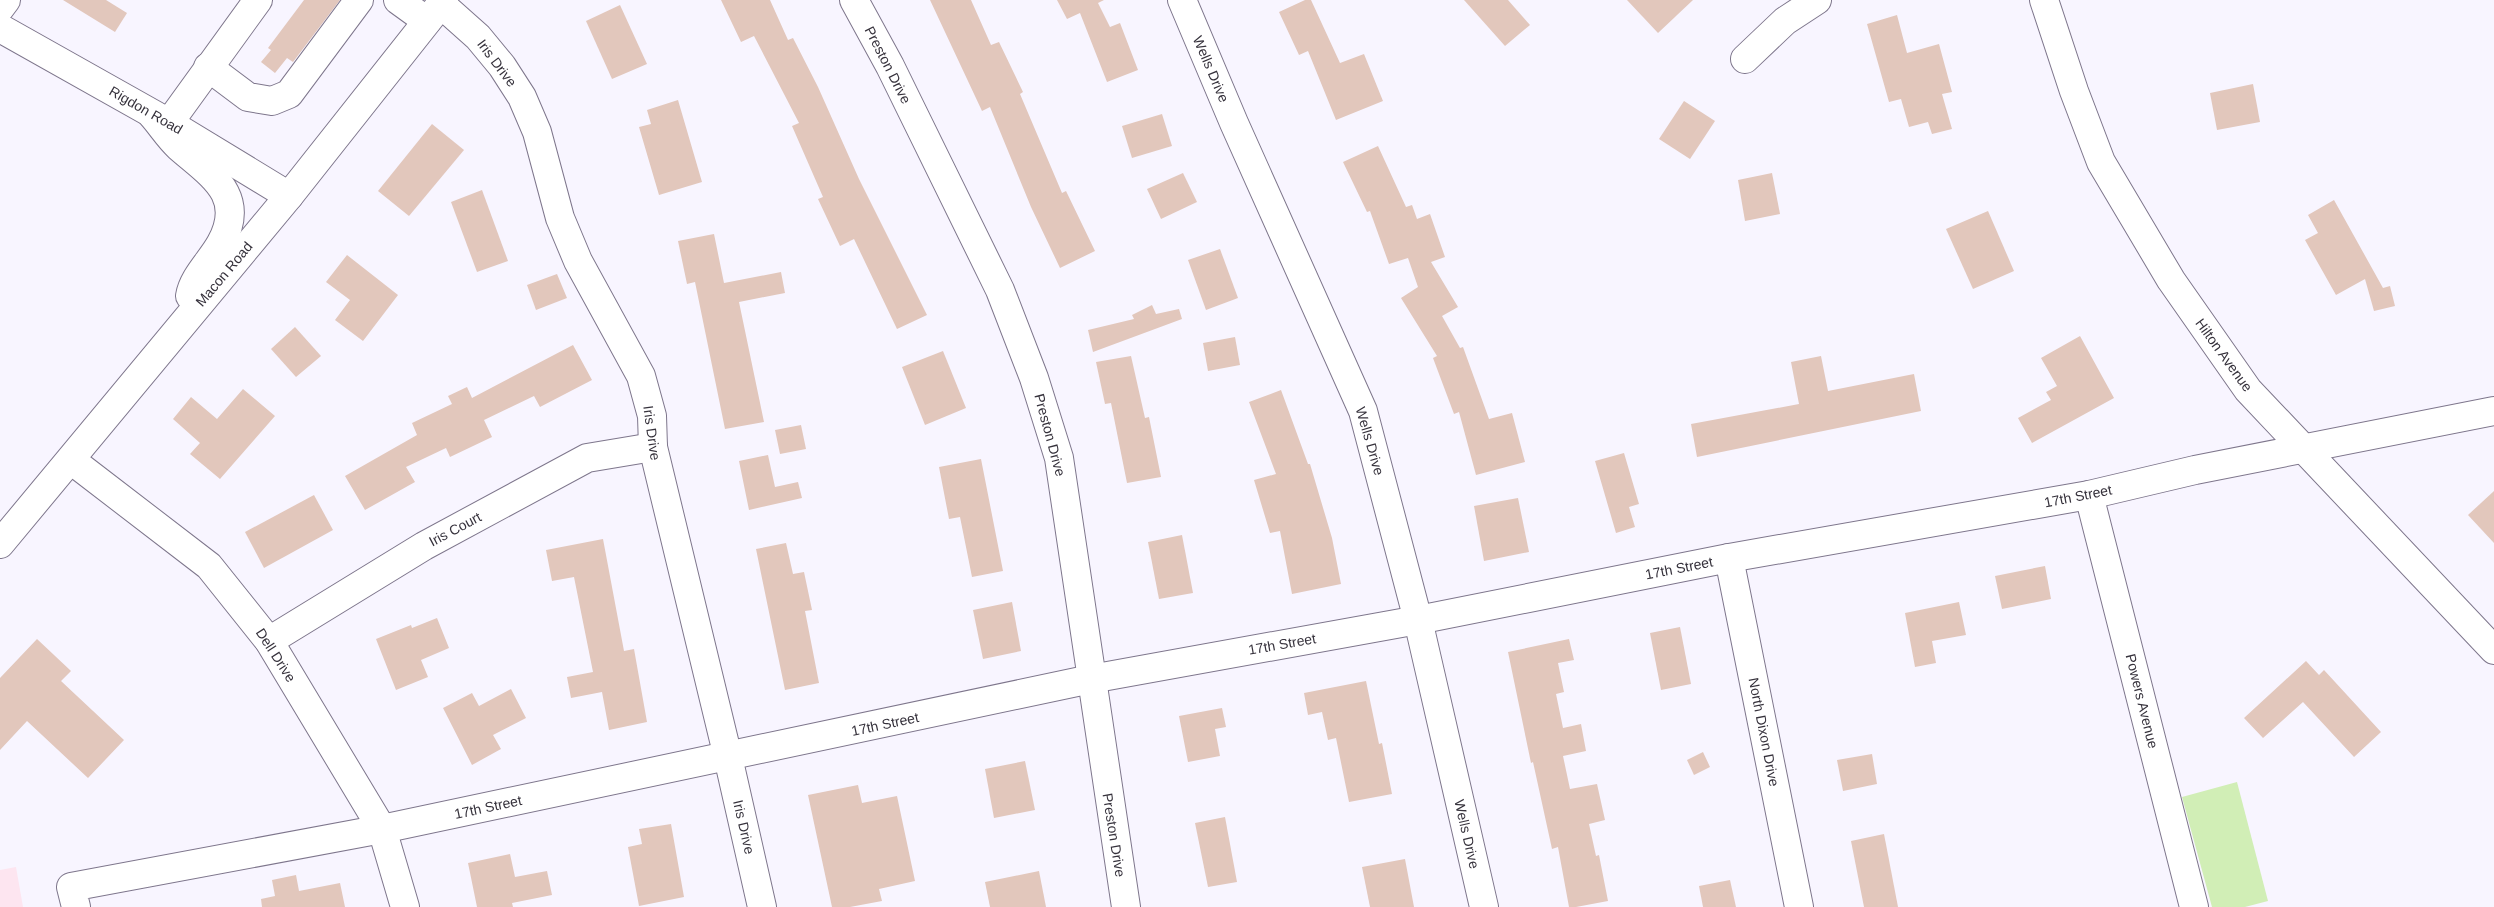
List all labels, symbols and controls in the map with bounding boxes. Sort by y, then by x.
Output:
street label: Preston Drive [862,24,914,107]
street label: Wells Drive [1190,33,1232,105]
street label: Iris Drive [474,36,520,90]
street label: Rigdon Road [107,83,185,137]
street label: Macon Road [192,238,256,310]
street label: Hilton Avenue [2192,315,2256,395]
street label: Preston Drive [1031,392,1069,478]
street label: Iris Drive [640,405,664,462]
street label: Wells Drive [1353,405,1387,477]
street label: 17th Street [2043,482,2113,510]
street label: Iris Court [426,509,484,549]
street label: 17th Street [1644,554,1714,582]
street label: Dell Drive [253,625,299,685]
street label: 17th Street [1247,630,1317,658]
street label: Powers Avenue [2123,652,2162,750]
street label: North Dixon Drive [1746,676,1782,788]
street label: 17th Street [850,709,920,739]
street label: 17th Street [453,792,523,822]
street label: Preston Drive [1099,792,1129,878]
street label: Iris Drive [730,798,758,856]
street label: Wells Drive [1451,798,1483,870]

